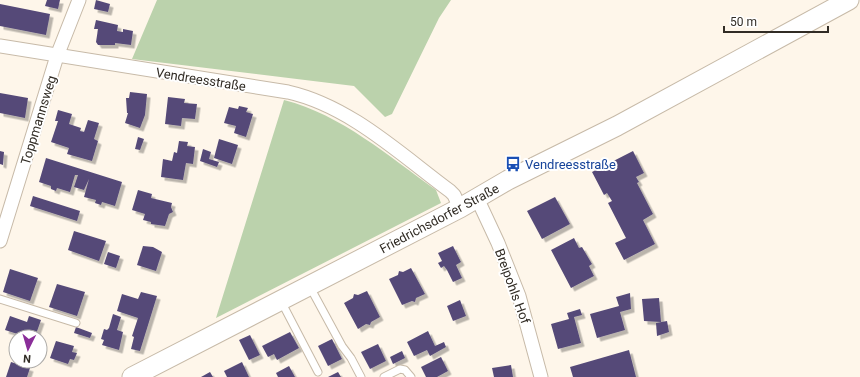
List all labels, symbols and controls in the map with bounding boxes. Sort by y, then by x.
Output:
scale bar [724,8,828,34]
text: 50 m [730,15,757,29]
street label: Vendreesstraße [155,65,247,94]
street label: Toppmannsweg [18,74,59,167]
bus stop icon: Vendreesstraße [504,155,522,173]
place label: Vendreesstraße [525,157,616,172]
street label: Friedrichsdorfer Straße [377,181,502,256]
street label: Breipohls Hof [492,247,533,326]
north arrow [8,329,48,369]
text: N [23,352,32,365]

